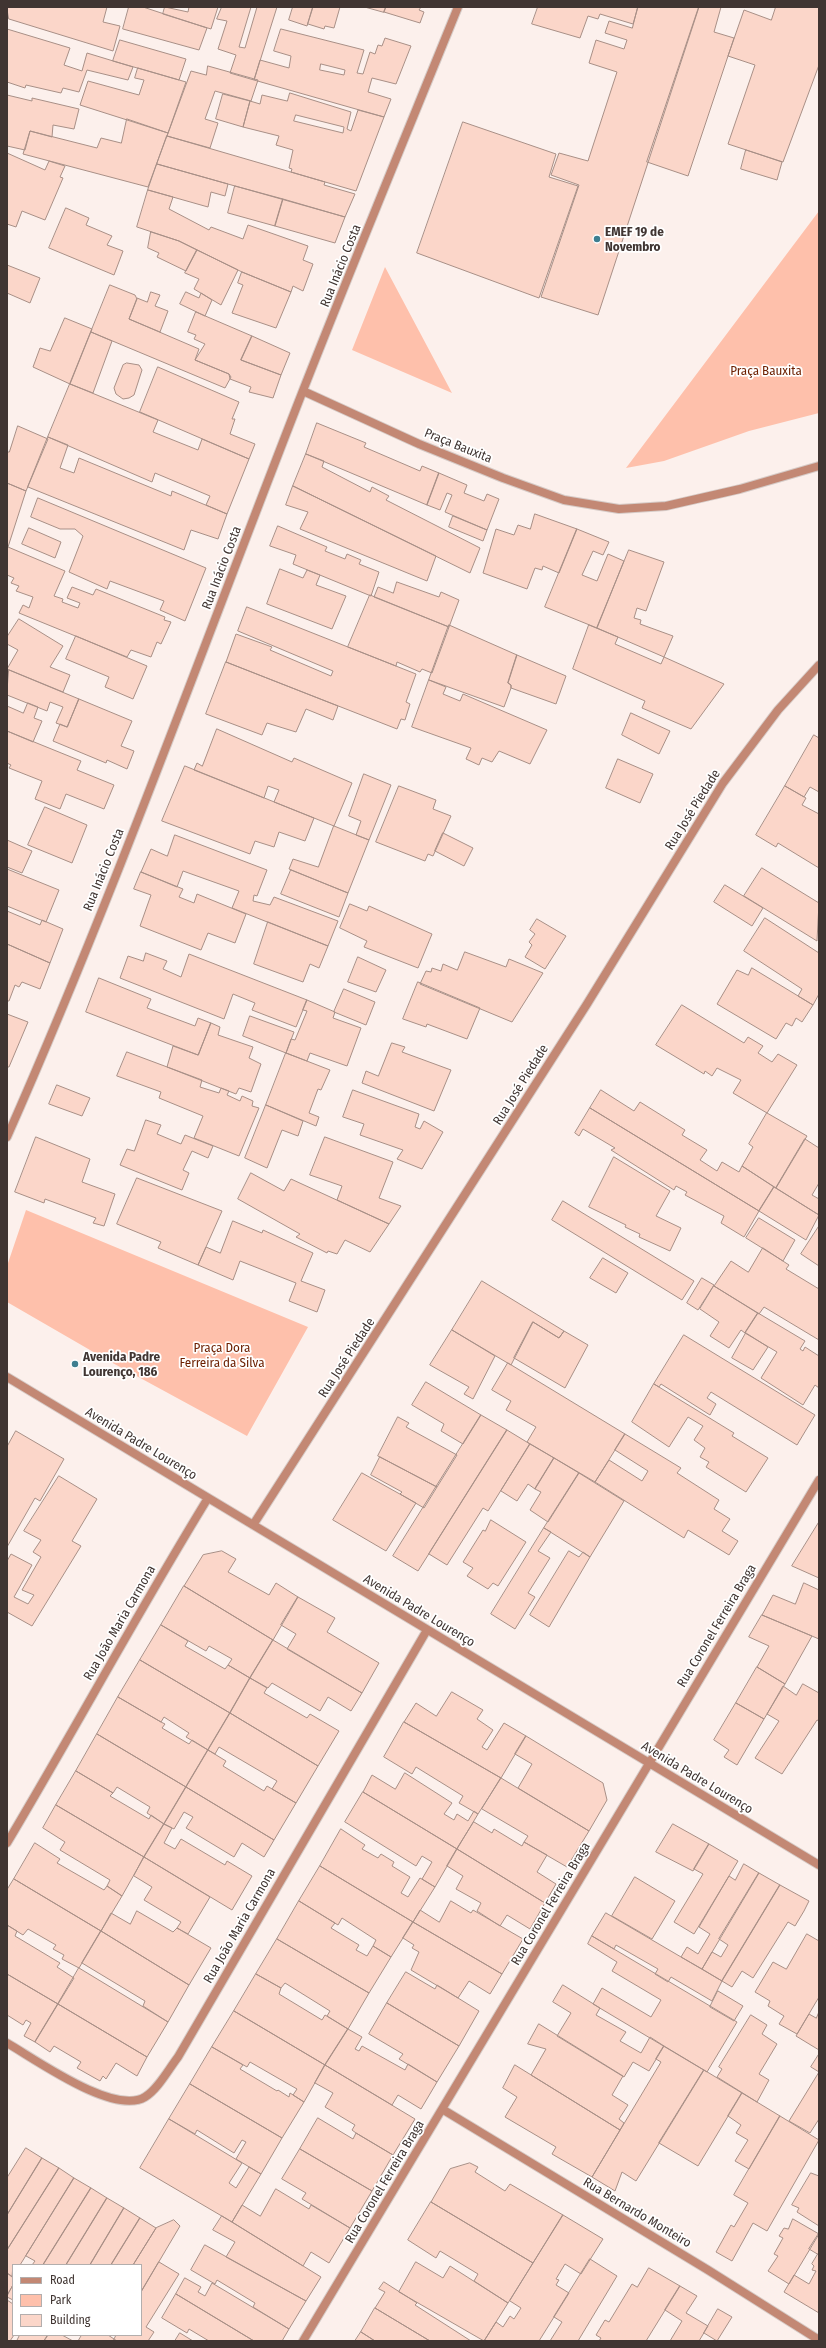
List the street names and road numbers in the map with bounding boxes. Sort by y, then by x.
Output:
street label: Rua Inácio Costa [317,222,365,310]
street label: Praça Bauxita [422,425,494,467]
street label: Rua Inácio Costa [199,524,245,612]
street label: Rua José Piedade [662,767,724,853]
street label: Rua Inácio Costa [80,826,128,914]
street label: Rua José Piedade [490,1042,552,1128]
street label: Rua José Piedade [315,1315,379,1401]
street label: Avenida Padre Lourenço [82,1405,200,1483]
street label: Rua Coronel Ferreira Braga [674,1562,760,1690]
street label: Rua João Maria Carmona [81,1563,159,1683]
street label: Avenida Padre Lourenço [360,1572,478,1650]
street label: Avenida Padre Lourenço [638,1739,756,1817]
street label: Rua Coronel Ferreira Braga [508,1840,594,1968]
street label: Rua João Maria Carmona [201,1866,279,1986]
street label: Rua Coronel Ferreira Braga [342,2118,428,2246]
street label: Rua Bernardo Monteiro [580,2175,694,2251]

